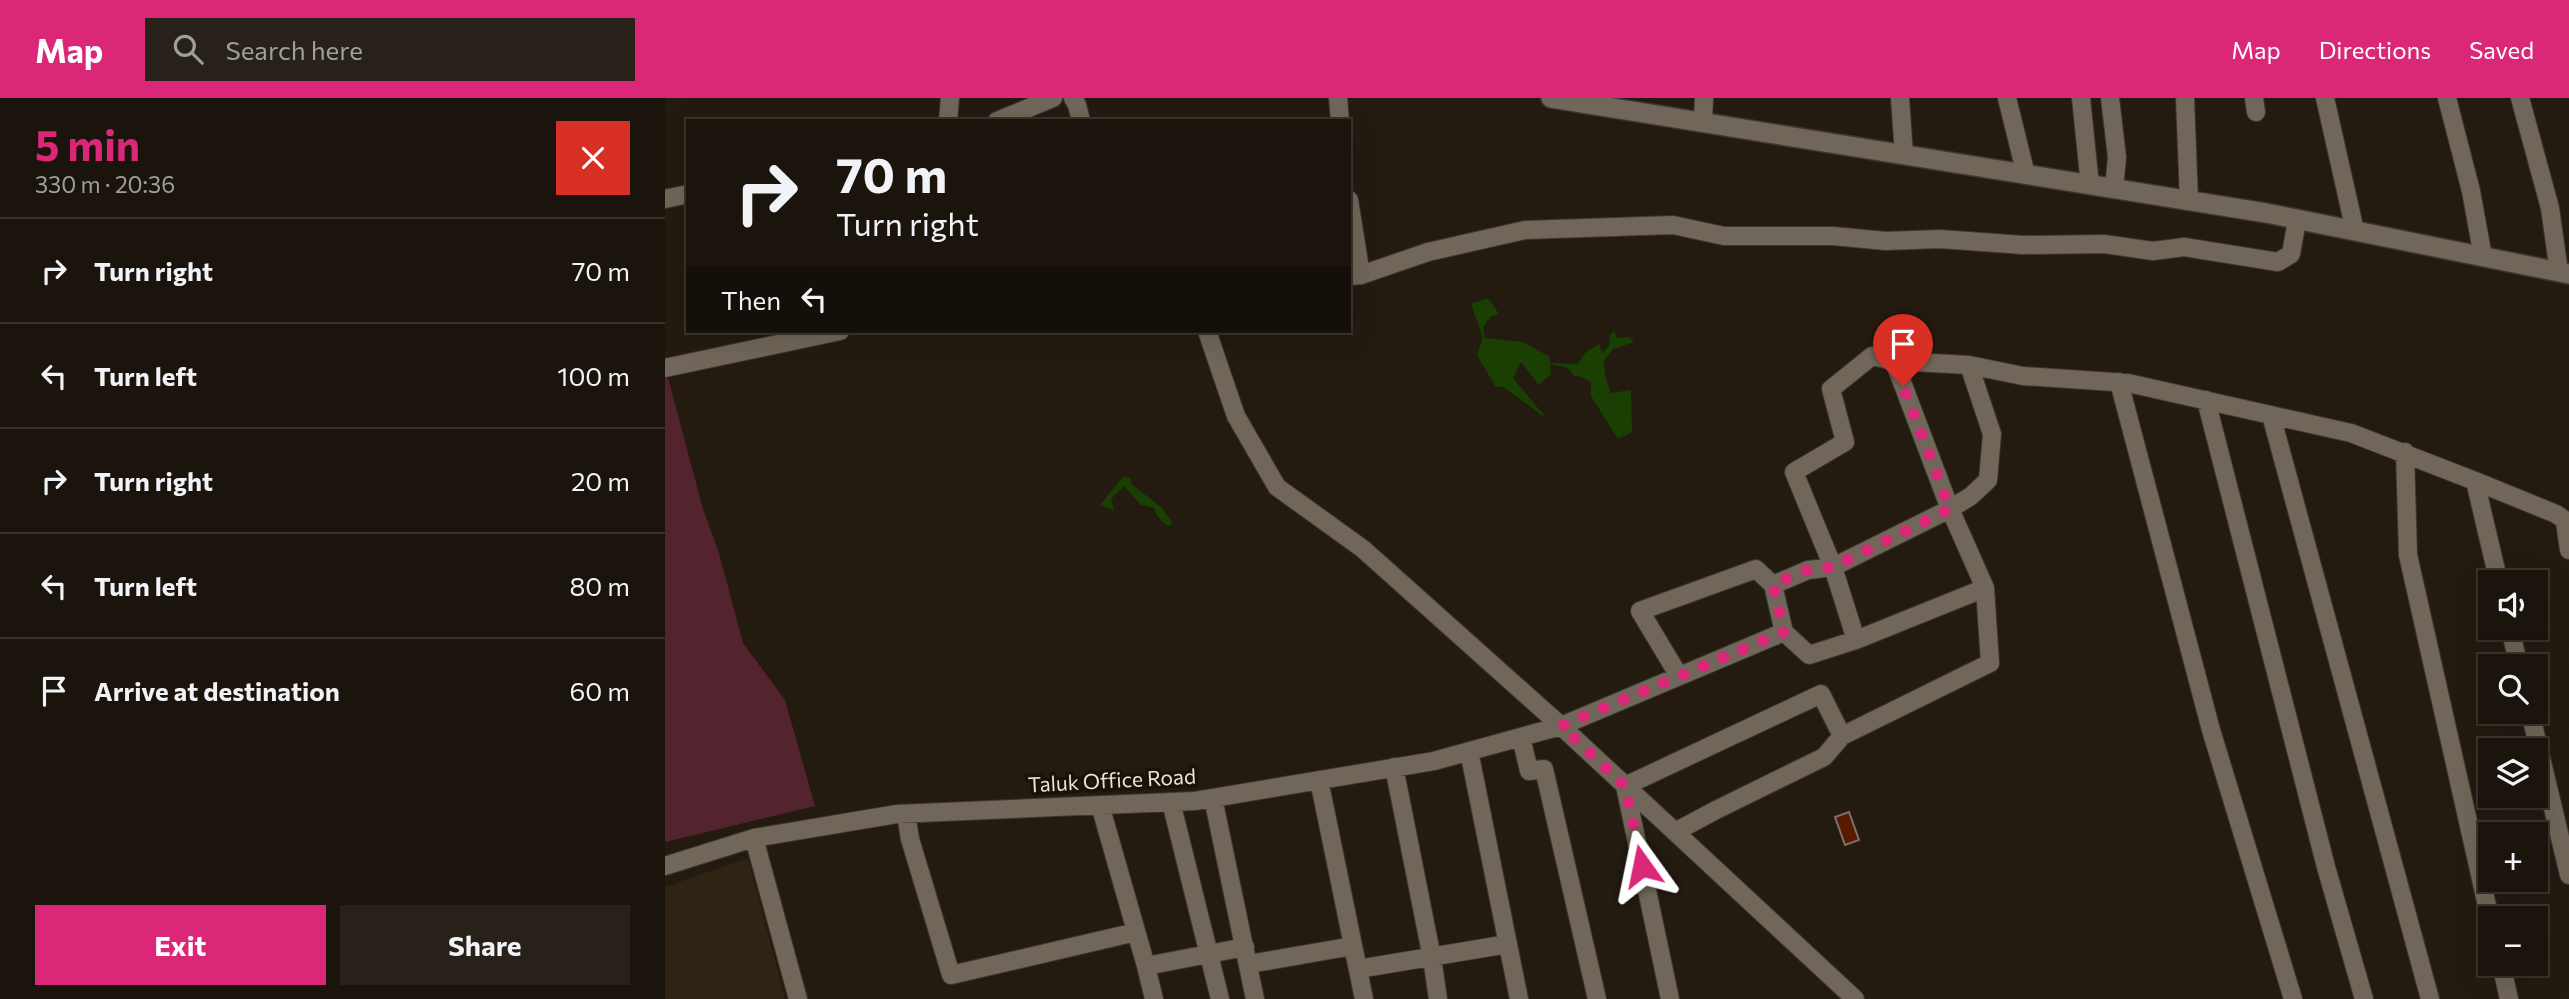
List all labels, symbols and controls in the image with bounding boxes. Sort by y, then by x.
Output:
search box [145,18,635,81]
text: Map [35,29,103,70]
icon: search [169,30,207,68]
text: Search here [225,34,363,65]
text: Map [2231,35,2281,64]
text: Directions [2319,35,2431,64]
text: Saved [2469,35,2534,64]
text: 5 min [35,118,140,170]
button: close [556,121,630,195]
text: 70 m [836,143,947,203]
icon: right [721,147,812,238]
text: 330 m · 20:36 [35,170,175,198]
text: Turn right [836,203,979,243]
icon: right [35,252,73,290]
text: Turn right [94,255,213,286]
text: 70 m [572,255,630,286]
icon: left [795,280,833,318]
text: Then [721,284,781,315]
pin [1873,314,1933,386]
icon: arrive [1884,325,1922,363]
icon: left [35,357,73,395]
text: Turn left [94,360,197,391]
text: 100 m [557,360,630,391]
icon: right [35,462,73,500]
text: Turn right [94,465,213,496]
text: 20 m [571,465,630,496]
icon: left [35,567,73,605]
text: Turn left [94,570,197,601]
text: 80 m [570,570,630,601]
map controls [2478,570,2548,976]
button: sound [2478,570,2548,640]
button: search [2478,654,2548,724]
icon: arrive [35,672,73,710]
text: Arrive at destination [94,675,340,706]
text: 60 m [570,675,630,706]
button: layers [2478,738,2548,808]
street label: Taluk Office Road [1027,763,1197,796]
button: + [2478,822,2548,892]
position arrow [1605,829,1679,903]
button: Exit [35,905,326,985]
button: Share [340,905,630,985]
button: − [2478,906,2548,976]

